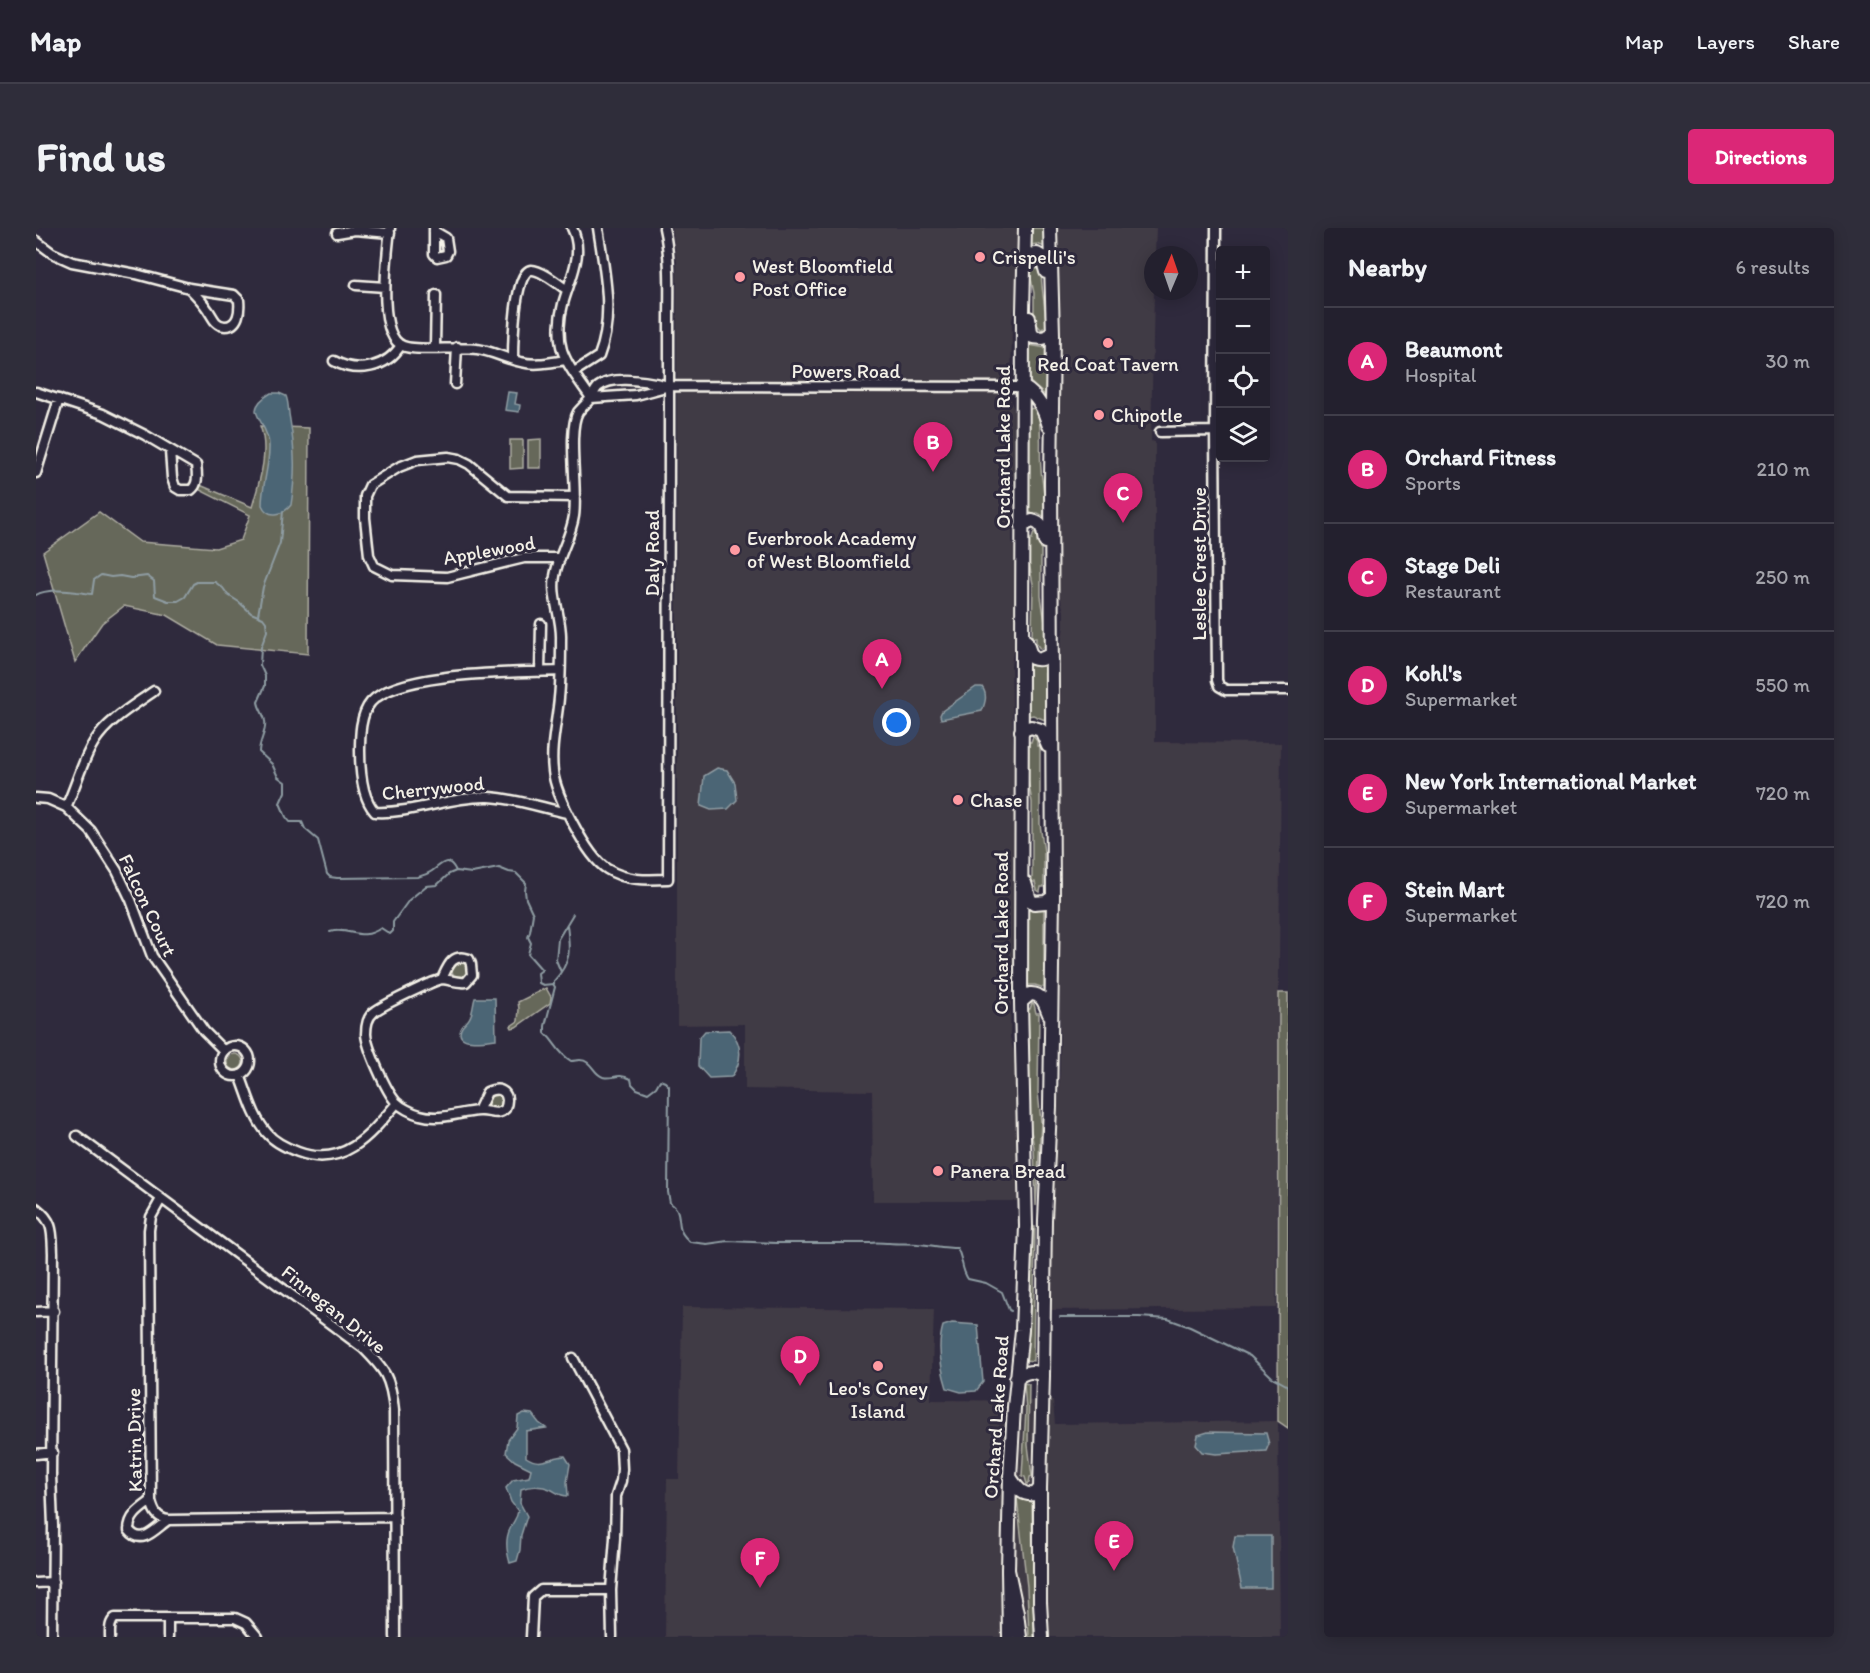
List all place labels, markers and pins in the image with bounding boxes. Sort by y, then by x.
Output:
place label: Crispelli's [992,245,1076,269]
marker: Crispelli's [973,250,987,264]
place label: West Bloomfield Post Office [752,254,893,301]
marker: West Bloomfield Post Office [733,270,747,284]
marker: Red Coat Tavern [1101,336,1115,350]
place label: Red Coat Tavern [1037,352,1179,376]
place label: Chipotle [1111,403,1183,427]
marker: Chipotle [1092,408,1106,422]
pin: B [914,422,952,472]
pin: C [1104,474,1142,523]
place label: Everbrook Academy of West Bloomfield [747,526,917,573]
marker: Everbrook Academy of West Bloomfield [728,543,742,557]
pin: A [862,640,902,689]
place label: Chase [970,788,1022,812]
marker: Chase [951,793,965,807]
place label: Panera Bread [950,1159,1066,1183]
marker: Panera Bread [931,1164,945,1178]
pin: D [780,1336,819,1386]
marker: Leo's Coney Island [871,1359,885,1373]
place label: Leo's Coney Island [828,1376,928,1423]
pin: E [1094,1522,1134,1571]
pin: F [740,1538,780,1588]

